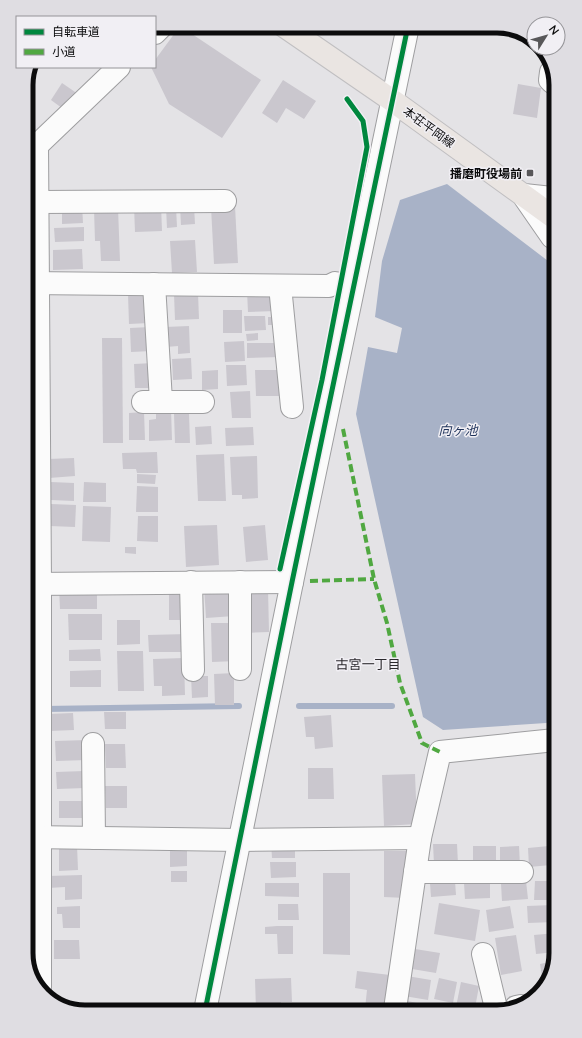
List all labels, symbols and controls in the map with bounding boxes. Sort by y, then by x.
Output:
legend [16,16,156,68]
north arrow [526,16,566,56]
text: N [547,22,562,37]
text: 自転車道 [52,24,100,39]
text: 小道 [52,44,76,59]
street label: 本荘平岡線 [400,103,458,151]
place label: 播磨町役場前 [450,166,522,181]
marker: 播磨町役場前 [525,168,535,178]
water label: 向ヶ池 [438,422,479,438]
district label: 古宮一丁目 [335,656,401,672]

